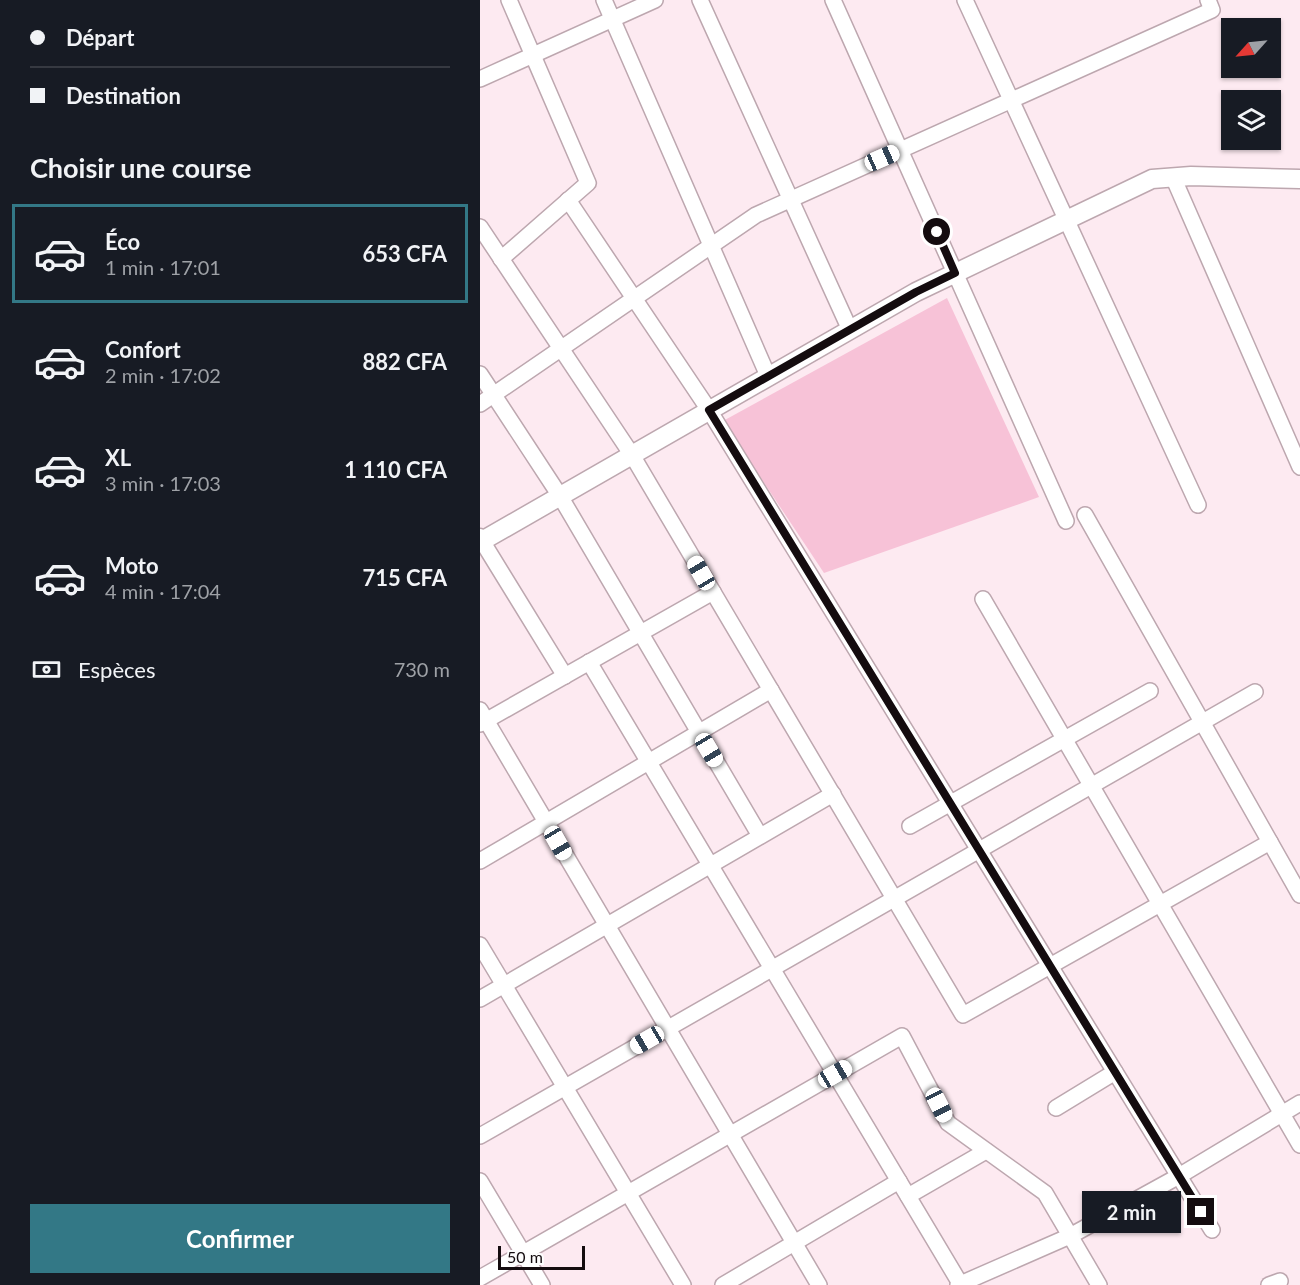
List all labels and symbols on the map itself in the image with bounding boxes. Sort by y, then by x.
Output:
north arrow [1221,18,1281,78]
car [862,142,902,174]
route start [923,218,950,245]
car [684,553,718,593]
car [692,730,726,770]
car [541,823,575,863]
car [627,1023,667,1057]
car [815,1057,855,1091]
car [923,1085,955,1125]
callout: 2 min [1081,1191,1180,1233]
route end [1187,1198,1214,1225]
scale bar [498,1243,585,1270]

